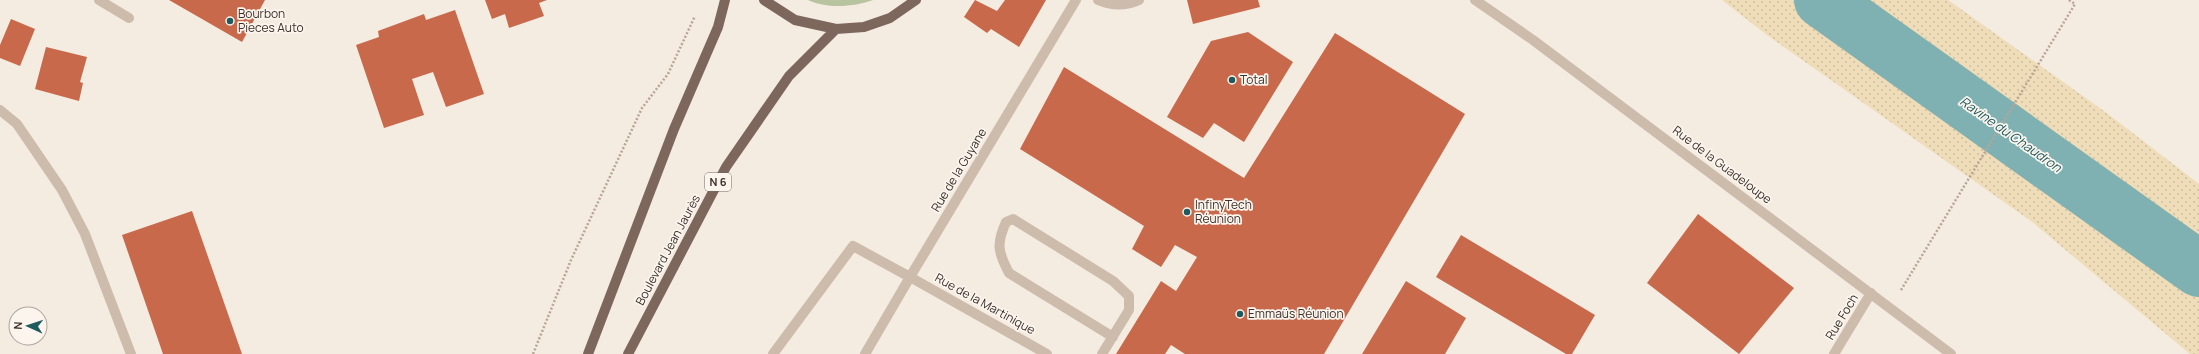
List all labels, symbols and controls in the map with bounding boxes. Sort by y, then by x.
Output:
place label: Bourbon Pieces Auto [238,5,304,36]
marker: Bourbon Pieces Auto [225,16,235,26]
place label: Total [1240,71,1268,88]
marker: Total [1227,75,1237,85]
water label: Ravine du Chaudron [1957,92,2066,177]
street label: Rue de la Guadeloupe [1669,122,1775,208]
street label: Rue de la Guyane [927,125,990,215]
road number: N 6 [705,173,731,191]
street label: Boulevard Jean Jaurès [631,192,704,308]
place label: InfinyTech Réunion [1195,196,1252,227]
marker: InfinyTech Réunion [1182,207,1192,217]
street label: Rue de la Martinique [932,269,1039,338]
street label: Rue Foch [1821,291,1862,343]
place label: Emmaüs Réunion [1248,305,1344,322]
north arrow [8,306,48,346]
marker: Emmaüs Réunion [1235,309,1245,319]
text: N [10,321,25,330]

